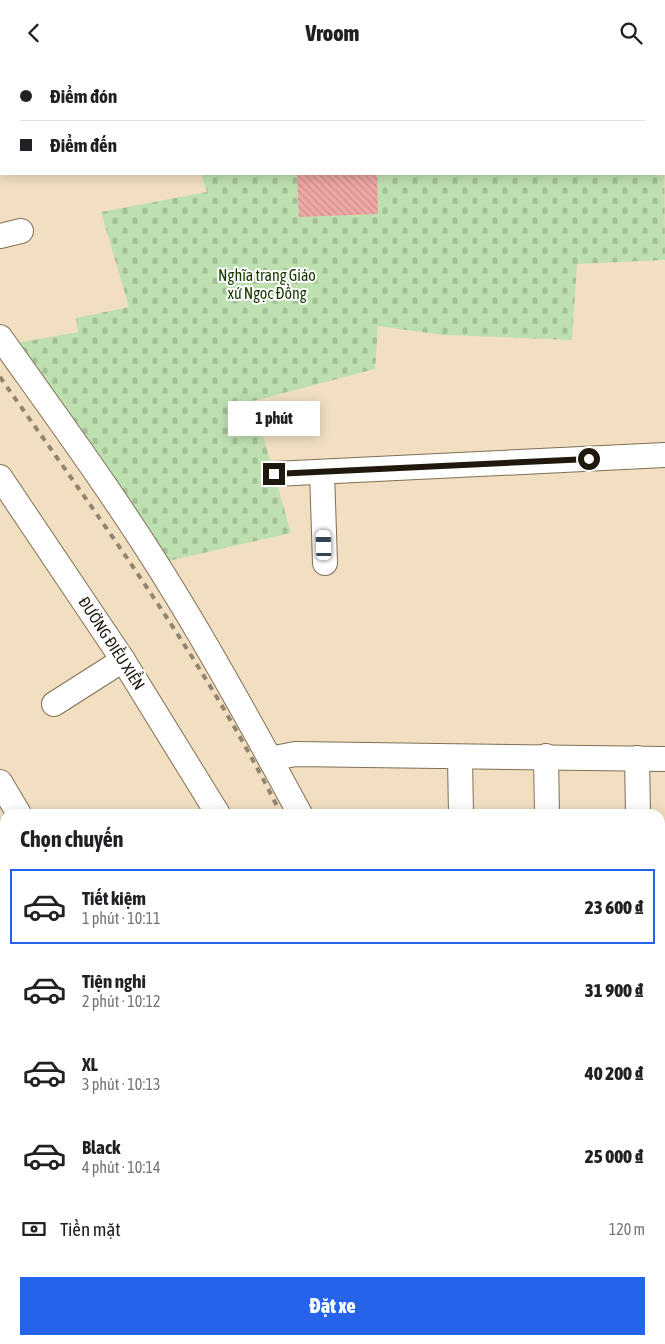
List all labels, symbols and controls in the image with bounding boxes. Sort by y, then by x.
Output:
icon: back [20,19,48,47]
icon: search [617,19,645,47]
text: Vroom [306,20,359,46]
text: Điểm đón [50,85,117,107]
text: Điểm đến [50,134,117,156]
park label: Nghĩa trang Giáo xứ Ngọc Đồng [218,266,316,303]
callout: 1 phút [228,401,320,437]
text: 1 phút [255,409,293,427]
route start [578,448,600,470]
route end [263,463,285,485]
car [315,530,332,560]
street label: ĐƯỜNG ĐIỀU XIỂN [75,592,151,693]
text: Chọn chuyến [20,826,124,852]
icon: car [22,884,67,929]
text: Tiết kiệm [82,887,146,909]
text: 23 600 ₫ [585,896,643,918]
text: 1 phút · 10:11 [82,909,160,927]
icon: car [22,967,67,1012]
text: Tiện nghi [82,970,146,992]
text: 31 900 ₫ [585,979,643,1001]
text: 2 phút · 10:12 [82,992,160,1010]
icon: car [22,1050,67,1095]
text: XL [82,1053,98,1075]
text: 40 200 ₫ [585,1062,643,1084]
text: 3 phút · 10:13 [82,1075,160,1093]
icon: car [22,1133,67,1178]
text: Black [82,1136,120,1158]
text: 25 000 ₫ [585,1145,643,1167]
text: 4 phút · 10:14 [82,1158,160,1176]
icon: cash [20,1215,48,1243]
text: Tiền mặt [60,1218,121,1240]
text: 120 m [609,1220,645,1238]
button: Đặt xe [20,1277,645,1335]

